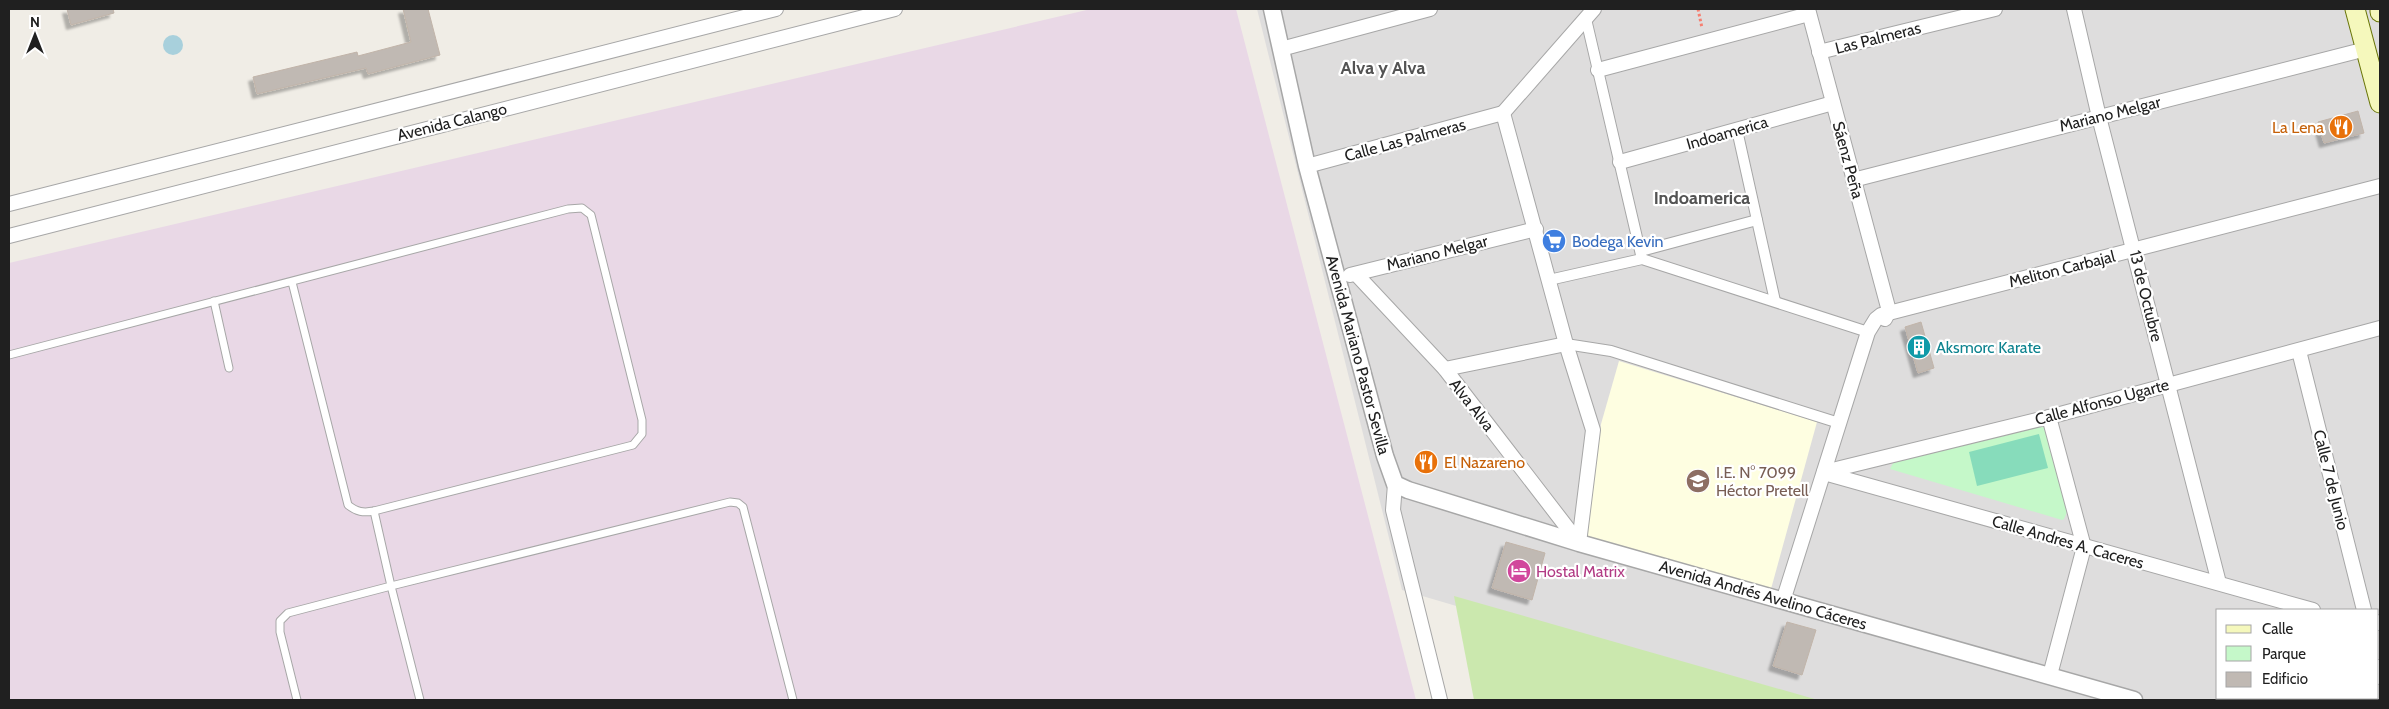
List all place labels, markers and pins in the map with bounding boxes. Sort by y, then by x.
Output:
restaurant icon: La Lena [2328,114,2354,140]
place label: La Lena [2272,118,2324,137]
supermarket icon: Bodega Kevin [1541,228,1567,254]
place label: Bodega Kevin [1572,232,1664,251]
building icon: Aksmorc Karate [1906,334,1932,360]
place label: Aksmorc Karate [1936,338,2041,357]
restaurant icon: El Nazareno [1413,449,1439,475]
place label: El Nazareno [1444,453,1525,472]
place label: I.E. N° 7099 Héctor Pretell [1716,463,1809,500]
school or university icon: I.E. N° 7099 Héctor Pretell [1685,468,1711,494]
hotel icon: Hostal Matrix [1506,558,1532,584]
place label: Hostal Matrix [1536,562,1625,581]

